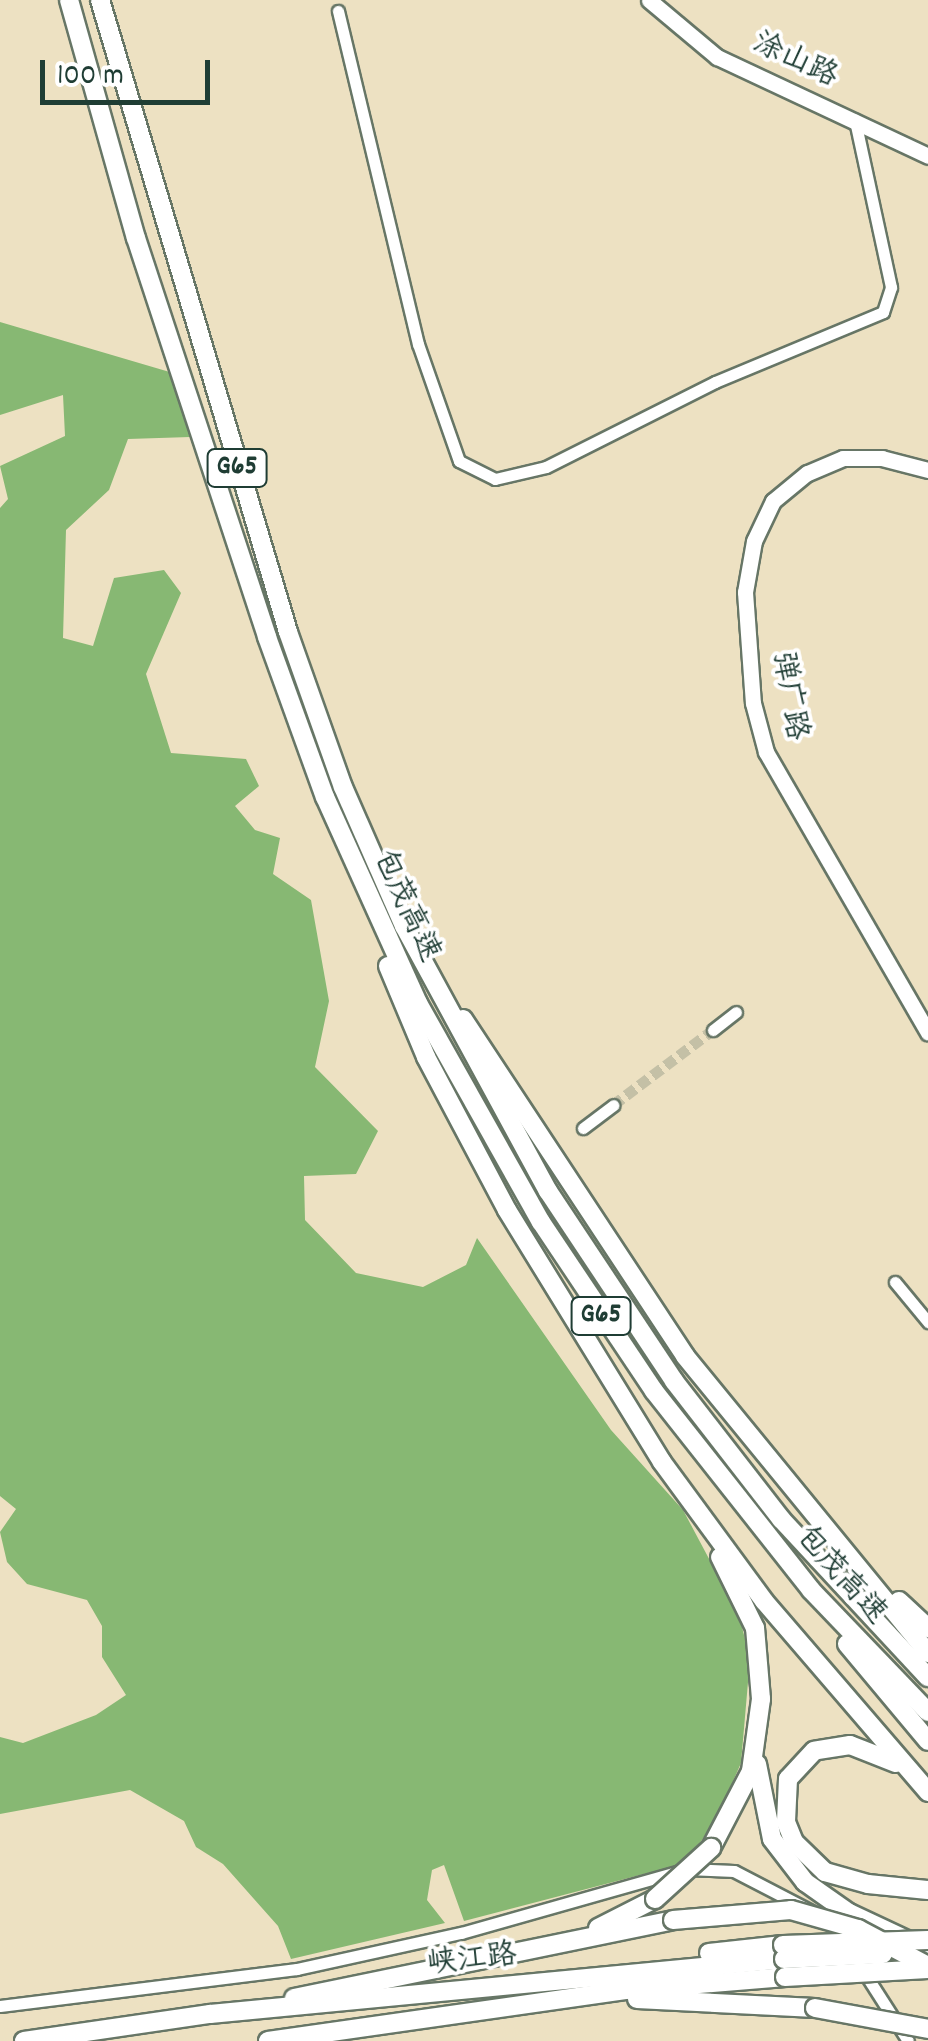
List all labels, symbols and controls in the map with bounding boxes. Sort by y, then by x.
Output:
street label: 涂山路 [746,27,842,97]
scale bar [45,40,215,102]
text: 100 m [57,56,124,99]
road number: G65 [204,445,270,491]
street label: 弹广路 [761,649,813,743]
street label: 包茂高速 [362,845,446,969]
road number: G65 [568,1293,634,1339]
street label: 包茂高速 [785,1520,893,1634]
street label: 峡江路 [425,1939,519,1985]

